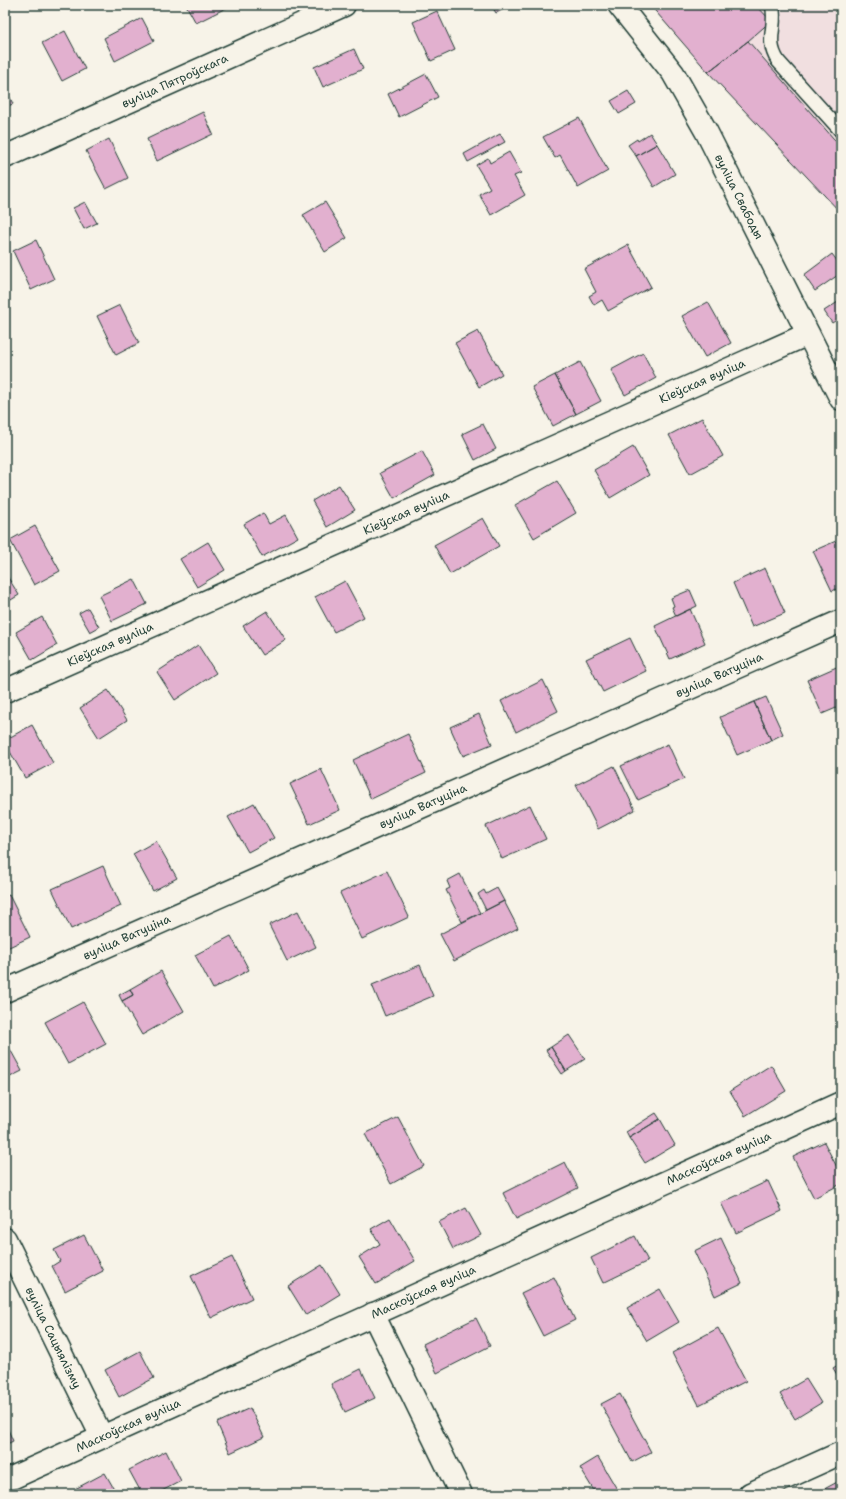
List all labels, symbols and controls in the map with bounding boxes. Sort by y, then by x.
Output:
street label: вуліца Пятроўскага [119,50,231,112]
street label: вуліца Свабоды [711,151,767,242]
street label: Кіеўская вуліца [657,355,748,407]
street label: Кіеўская вуліца [361,486,452,539]
street label: Кіеўская вуліца [65,618,156,670]
street label: вуліца Ватуціна [673,648,766,701]
street label: вуліца Ватуціна [377,779,470,832]
street label: вуліца Ватуціна [80,911,173,964]
street label: Маскоўская вуліца [664,1128,774,1189]
street label: Маскоўская вуліца [368,1261,479,1323]
street label: вуліца Сацыялізму [22,1284,85,1392]
street label: Маскоўская вуліца [73,1395,183,1456]

